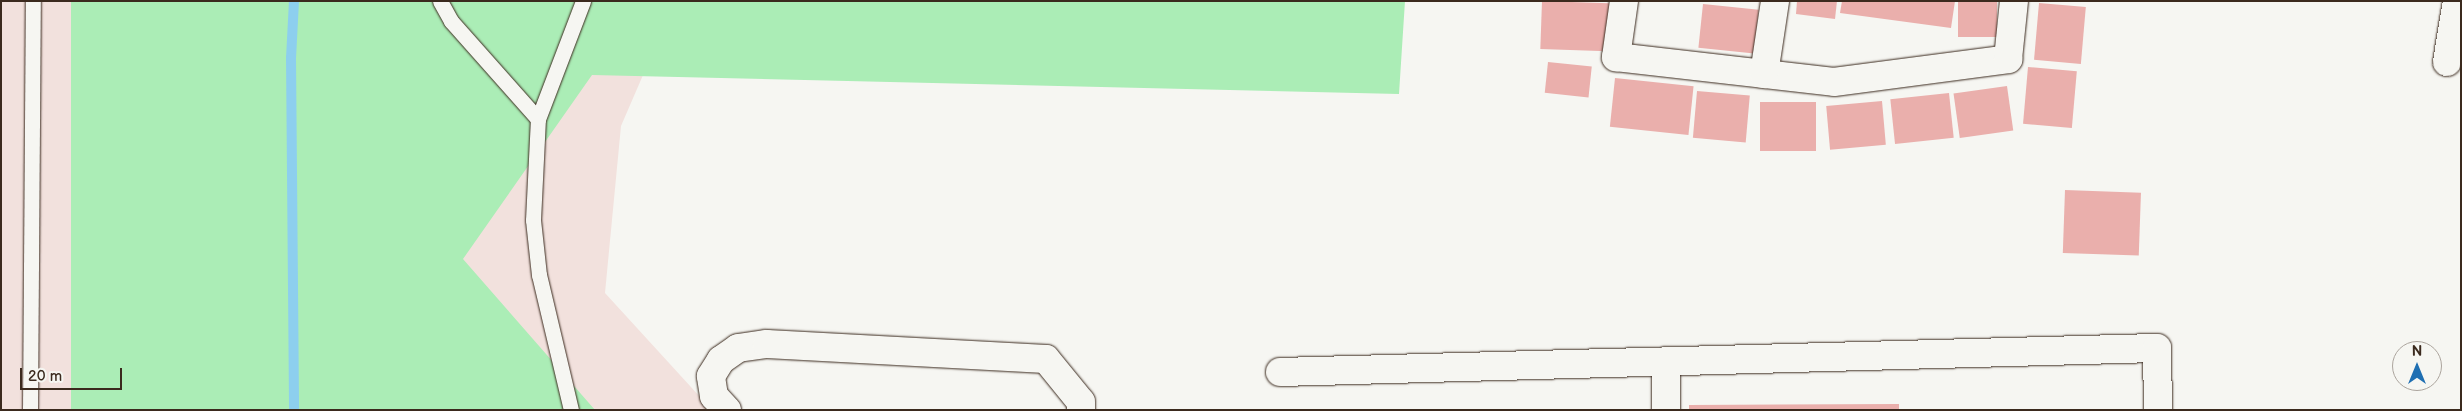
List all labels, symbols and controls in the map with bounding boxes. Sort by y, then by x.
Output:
north arrow [2392,341,2442,391]
text: N [2412,343,2422,360]
scale bar [22,358,125,390]
text: 20 m [28,367,62,386]

